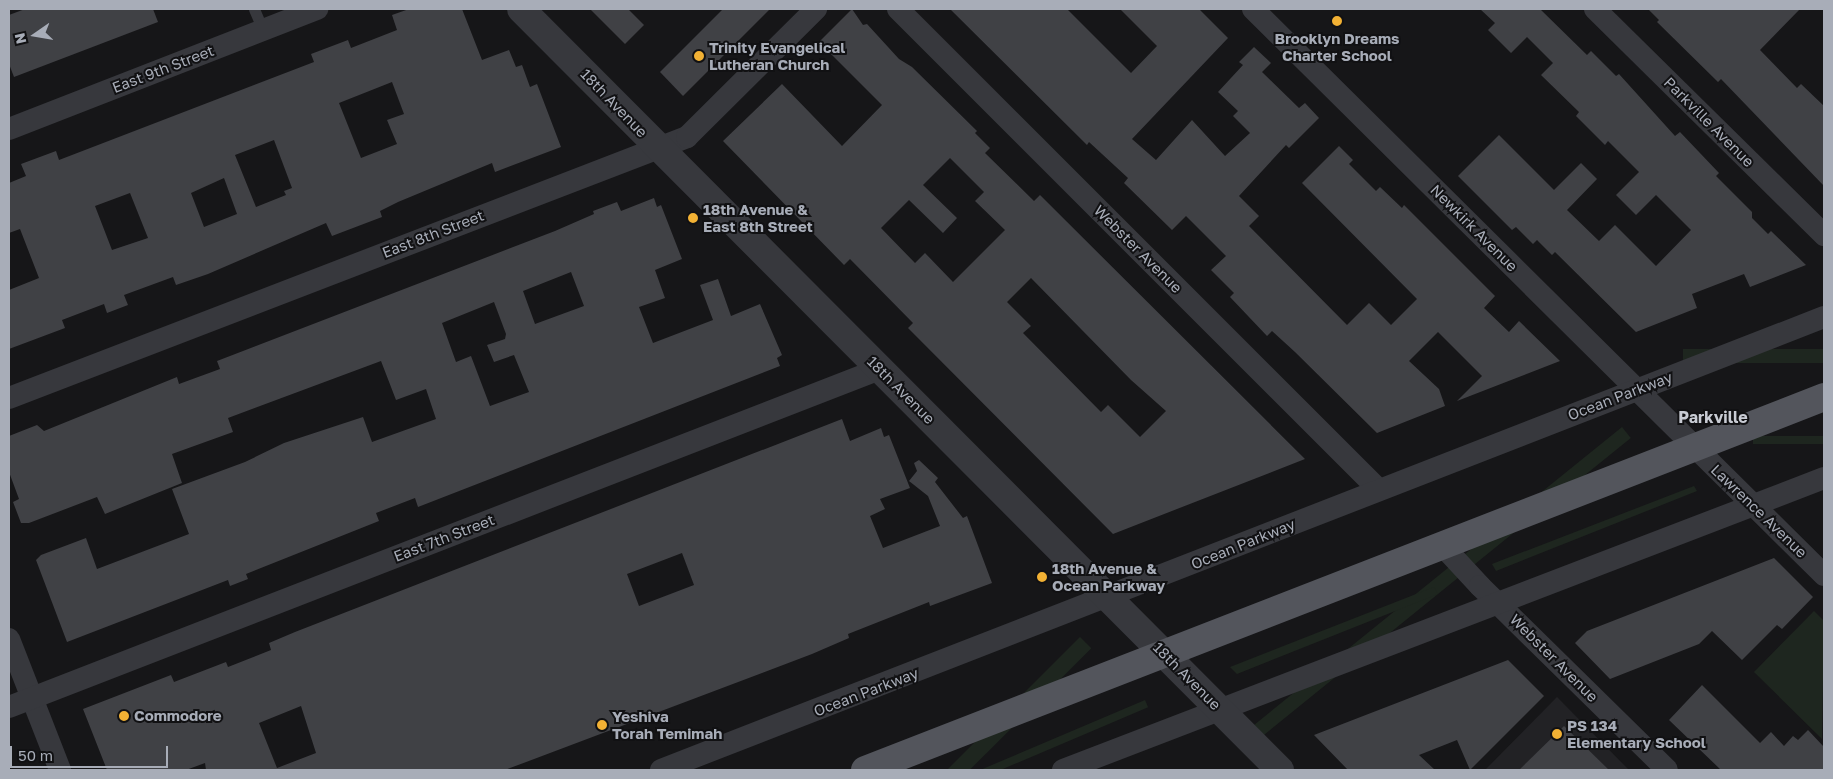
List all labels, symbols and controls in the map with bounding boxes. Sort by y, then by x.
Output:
north arrow [10,10,60,60]
marker: Brooklyn Dreams Charter School [1331,15,1343,27]
place label: Brooklyn Dreams Charter School [1275,29,1399,64]
text: N [10,31,29,46]
place label: Trinity Evangelical Lutheran Church [709,38,845,73]
street label: East 9th Street [110,41,216,97]
marker: Trinity Evangelical Lutheran Church [693,50,705,62]
street label: 18th Avenue [577,65,651,141]
street label: Parkville Avenue [1660,73,1758,171]
street label: Newkirk Avenue [1427,181,1521,275]
place label: 18th Avenue & East 8th Street [703,200,813,235]
street label: Webster Avenue [1090,201,1186,297]
street label: East 8th Street [380,206,486,262]
marker: 18th Avenue & East 8th Street [687,212,699,224]
street label: 18th Avenue [863,352,939,428]
street label: Ocean Parkway [1565,368,1675,424]
district label: Parkville [1678,407,1748,427]
street label: Lawrence Avenue [1707,461,1811,561]
street label: East 7th Street [391,511,497,565]
street label: Ocean Parkway [1188,515,1298,573]
place label: 18th Avenue & Ocean Parkway [1052,559,1165,594]
marker: 18th Avenue & Ocean Parkway [1036,571,1048,583]
street label: Webster Avenue [1506,610,1602,706]
street label: 18th Avenue [1149,638,1225,714]
street label: Ocean Parkway [811,664,921,720]
place label: Commodore [134,707,222,725]
place label: Yeshiva Torah Temimah [612,707,722,742]
marker: Commodore [118,710,130,722]
place label: PS 134 Elementary School [1567,716,1706,751]
marker: Yeshiva Torah Temimah [596,719,608,731]
marker: PS 134 Elementary School [1551,728,1563,740]
scale bar [12,736,170,768]
text: 50 m [18,746,53,764]

